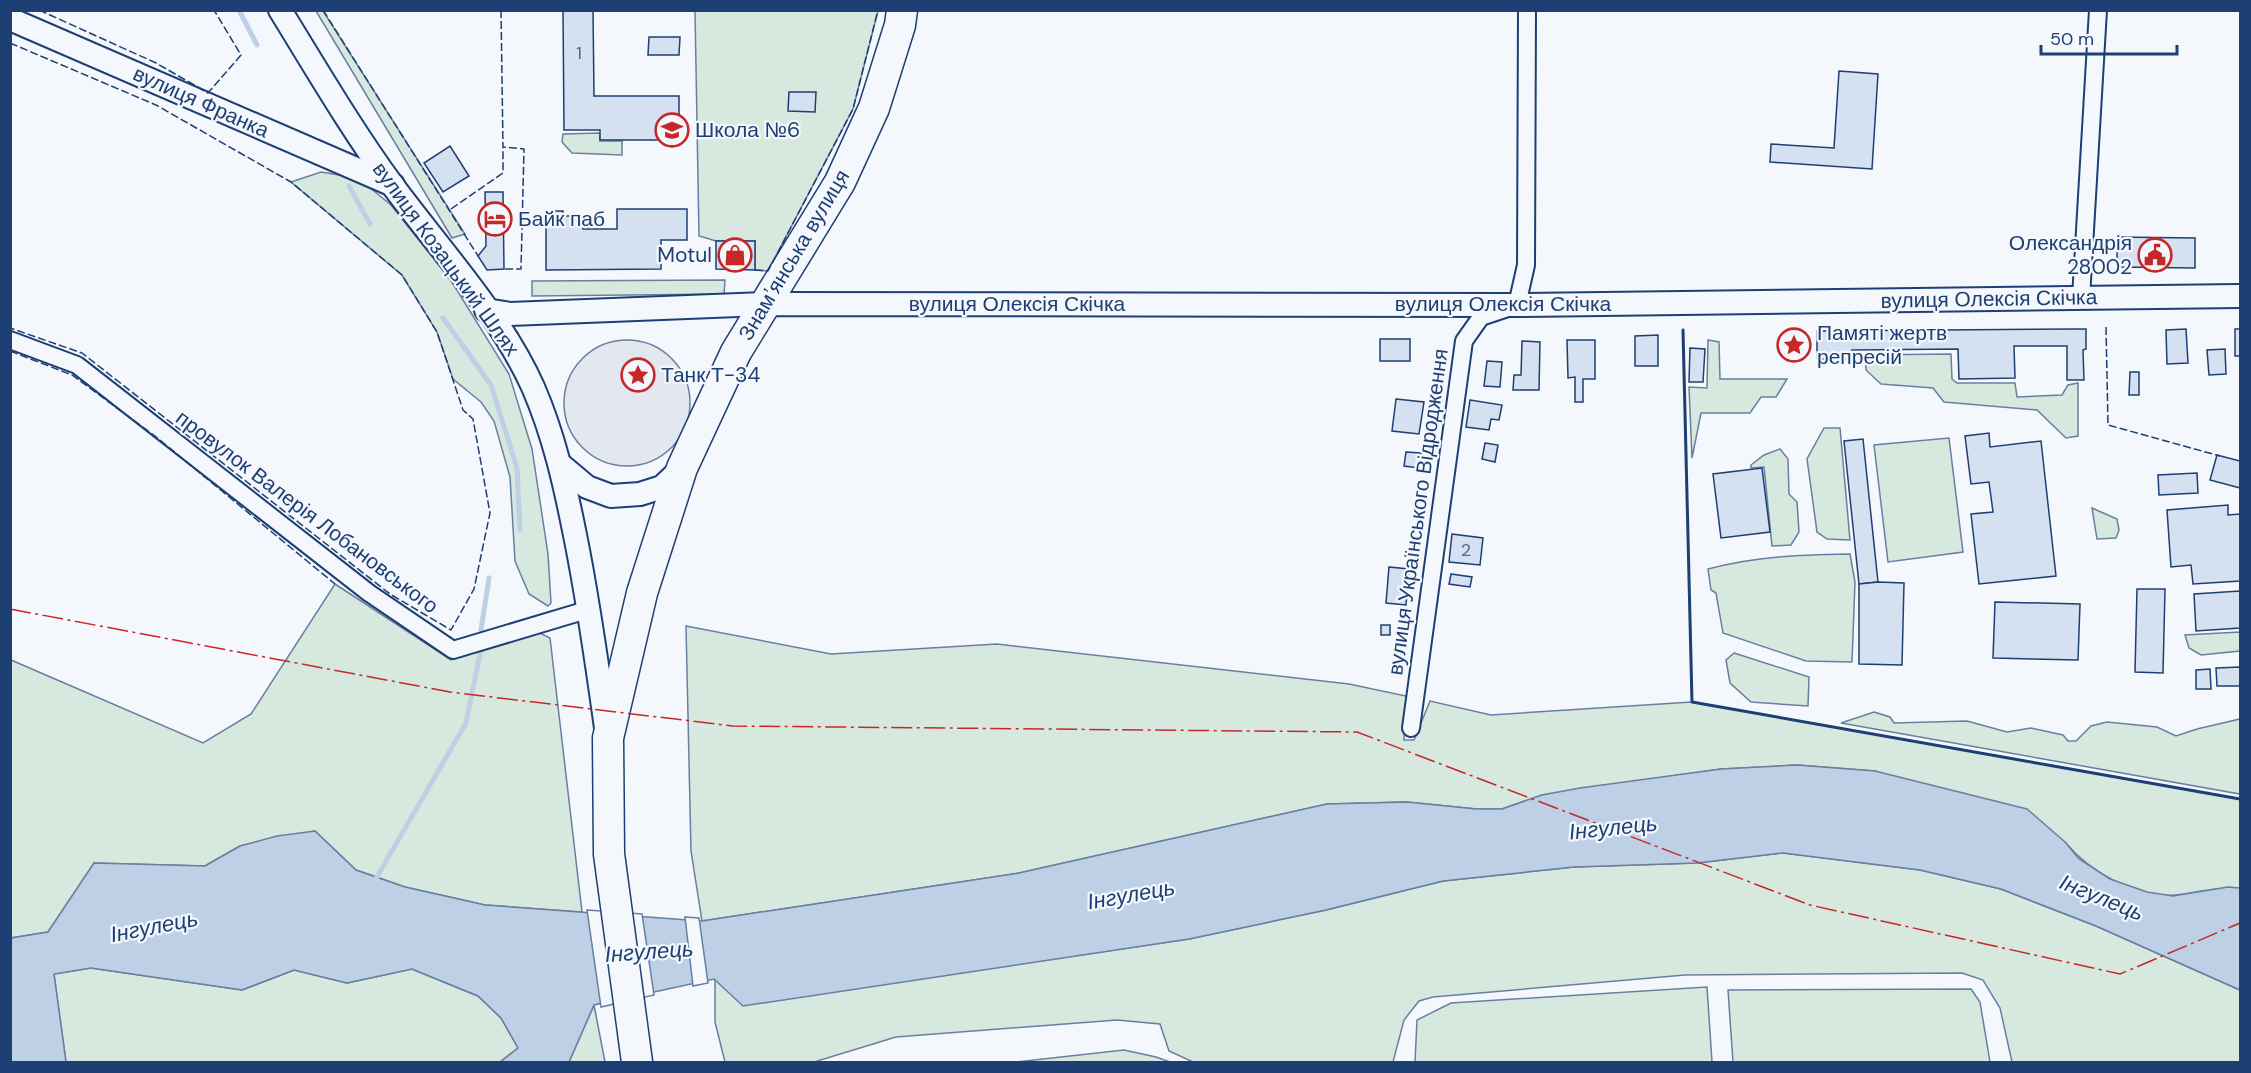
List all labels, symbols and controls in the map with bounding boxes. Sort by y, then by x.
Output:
scale bar [2041,18,2178,56]
text: 50 m [2050,27,2094,51]
house number: 1 [576,41,582,65]
street label: вулиця Франка [129,60,274,145]
school or university icon: Школа №6 [654,112,690,148]
place label: Школа №6 [695,116,800,144]
street label: вулиця Козацький Шлях [366,156,526,362]
street label: Знамʼянська вулиця [732,164,856,346]
hotel icon: Байк паб [477,201,513,237]
place label: Байк паб [518,205,605,233]
place label: Олександрія 28002 [2009,229,2132,281]
shop icon: Motul [717,237,753,273]
public building icon: Олександрія 28002 [2137,237,2173,273]
place label: Motul [657,241,712,269]
street label: вулиця Олексія Скічка [1880,283,2098,315]
street label: вулиця Олексія Скічка [909,290,1126,318]
street label: вулиця Олексія Скічка [1395,290,1612,318]
place label: Памяті жертв репресій [1817,319,1947,371]
place icon: Памяті жертв репресій [1776,327,1812,363]
street label: вулиця Українського Відродження [1381,347,1455,677]
place icon: Танк Т-34 [620,357,656,393]
place label: Танк Т-34 [661,361,761,389]
street label: провулок Валерія Лобановського [170,404,444,620]
house number: 2 [1461,538,1471,562]
water label: Інгулець [1567,808,1659,847]
water label: Інгулець [2055,867,2148,928]
water label: Інгулець [1085,873,1177,916]
water label: Інгулець [108,904,200,949]
water label: Інгулець [604,934,694,969]

